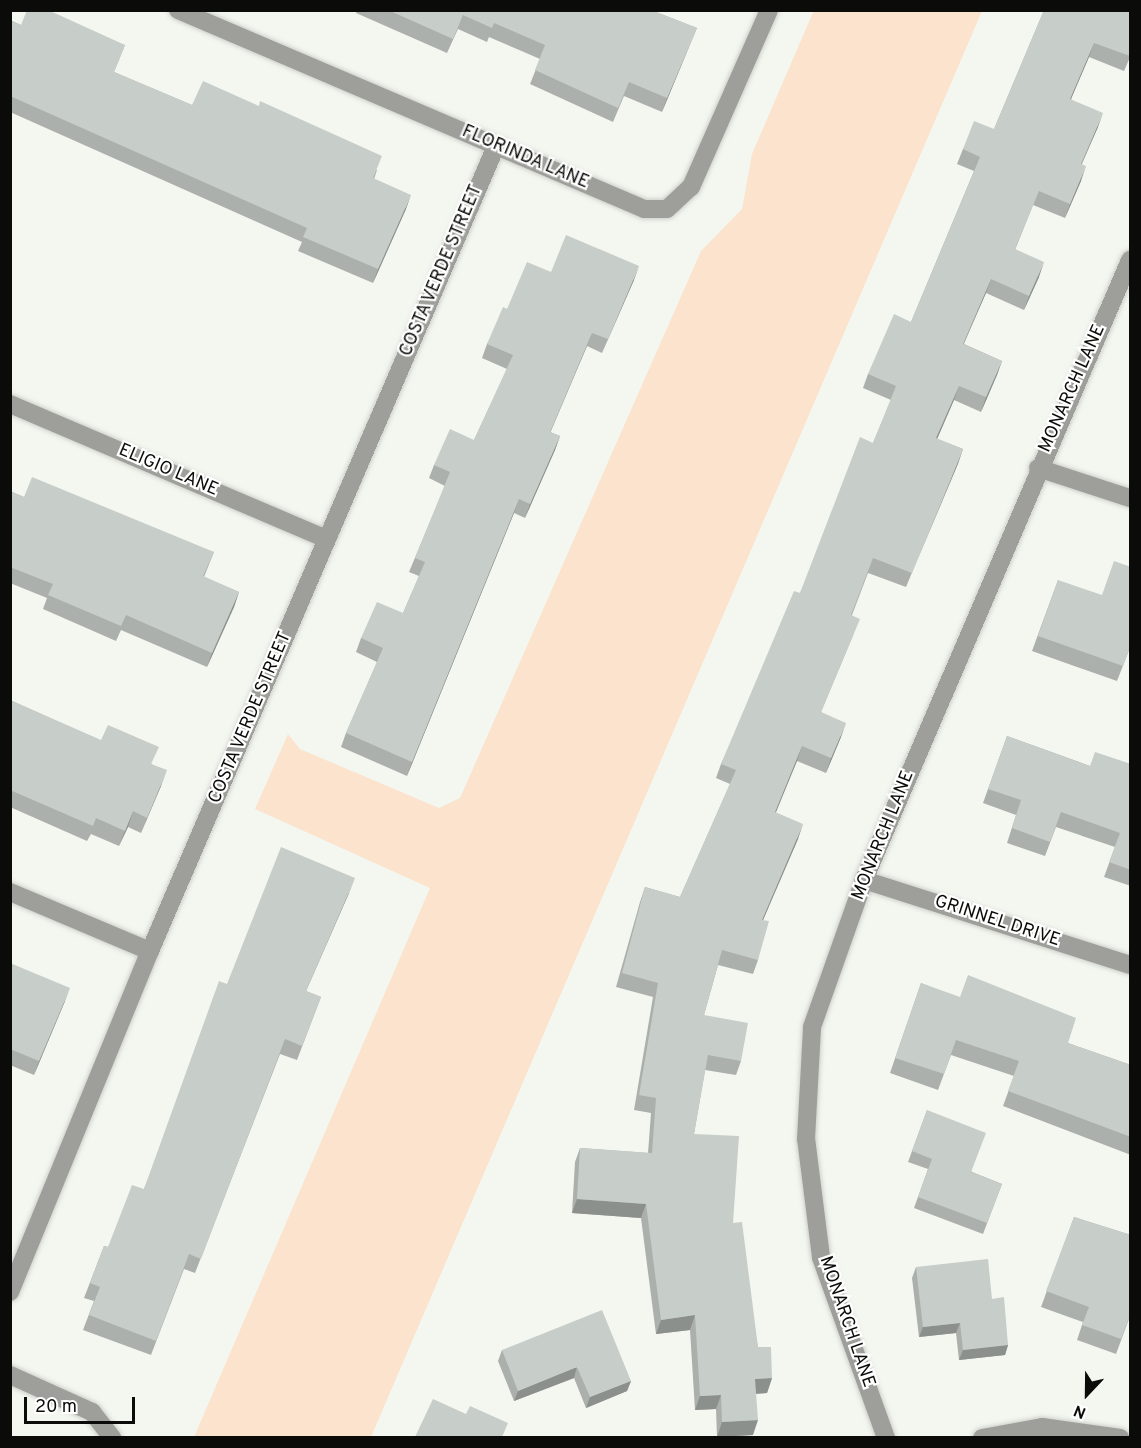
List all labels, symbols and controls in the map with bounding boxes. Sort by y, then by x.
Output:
street label: FLORINDA LANE [458,121,592,195]
street label: COSTA VERDE STREET [396,181,488,361]
street label: MONARCH LANE [1035,322,1111,456]
street label: ELIGIO LANE [115,440,221,502]
street label: COSTA VERDE STREET [205,628,297,808]
street label: MONARCH LANE [848,768,920,904]
street label: GRINNEL DRIVE [931,891,1063,953]
street label: MONARCH LANE [813,1253,879,1391]
north arrow [1057,1364,1117,1424]
scale bar [27,1385,138,1423]
text: 20 m [35,1396,77,1419]
text: N [1071,1399,1089,1422]

